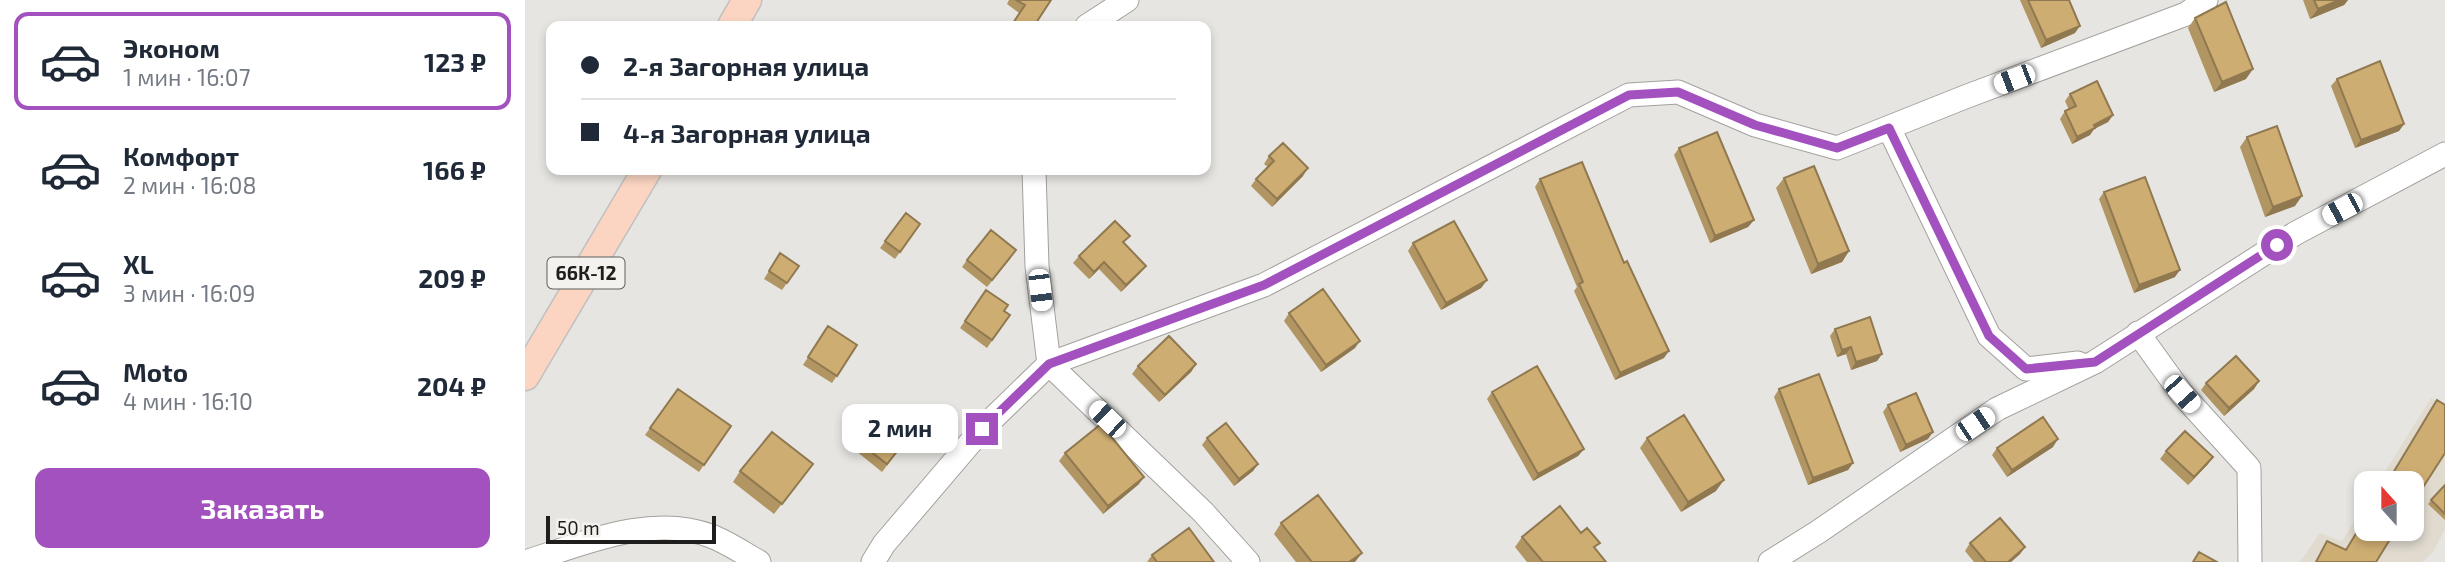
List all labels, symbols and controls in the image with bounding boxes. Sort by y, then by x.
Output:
icon: car [39,30,102,93]
text: Эконом [123,32,220,63]
text: 123 ₽ [424,46,486,77]
text: 2-я Загорная улица [623,50,869,81]
car [1991,62,2038,96]
text: 1 мин · 16:07 [123,63,250,91]
text: 4-я Загорная улица [623,117,871,148]
icon: car [39,138,102,201]
text: Комфорт [123,140,239,171]
text: 166 ₽ [423,154,486,185]
text: 2 мин · 16:08 [123,171,256,199]
car [2319,190,2366,228]
route start [2261,229,2293,261]
icon: car [39,246,102,309]
text: XL [123,248,154,279]
road number: 66К-12 [547,258,625,288]
text: 209 ₽ [418,262,486,293]
car [1028,268,1053,312]
text: 3 мин · 16:09 [123,279,255,307]
icon: car [39,354,102,417]
text: Moto [123,356,188,387]
text: 204 ₽ [417,370,486,401]
car [2161,371,2204,417]
text: 4 мин · 16:10 [123,387,253,415]
car [1085,397,1130,441]
callout: 2 мин [842,404,958,453]
car [1952,404,1999,444]
route end [966,413,998,445]
text: 2 мин [868,414,932,442]
button: Заказать [35,468,490,548]
north arrow [2354,471,2424,541]
map controls [2354,471,2424,541]
scale bar [546,513,716,545]
text: 50 m [557,516,600,539]

